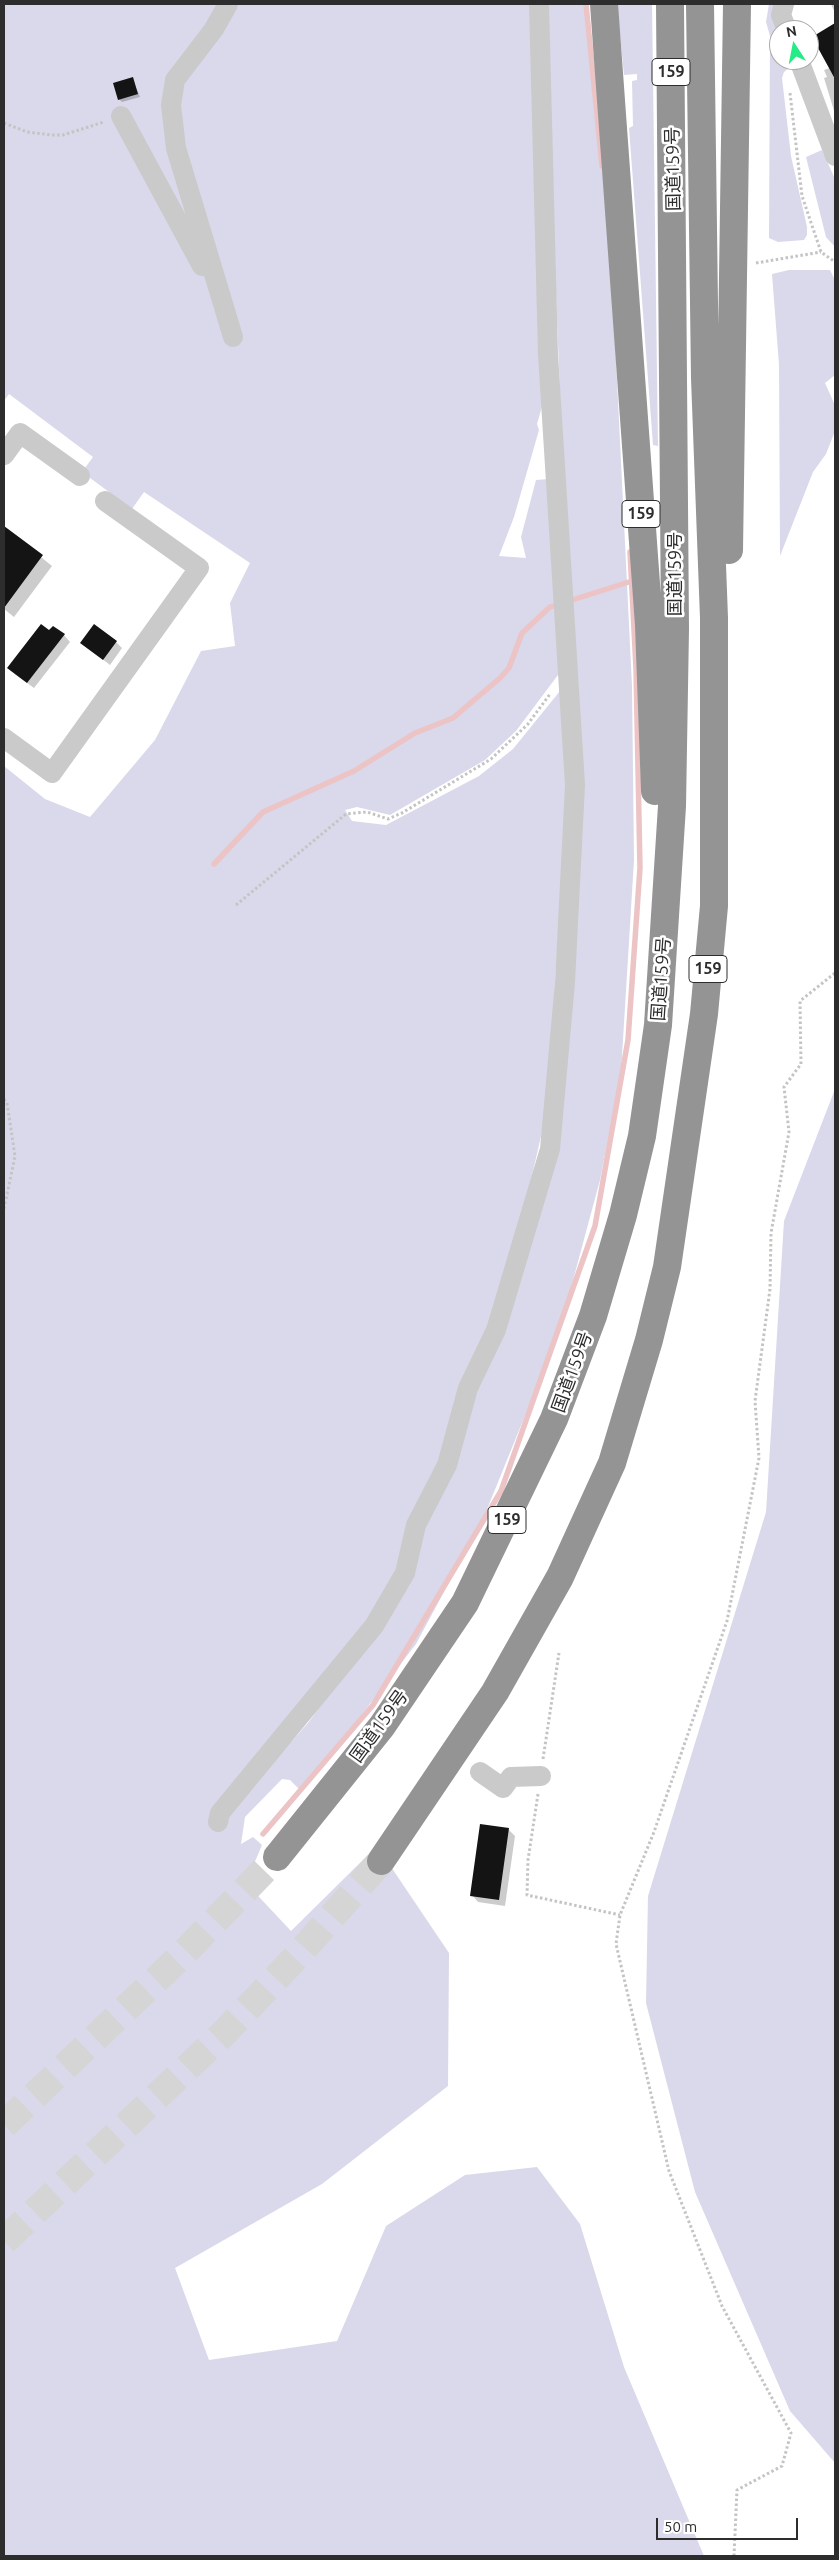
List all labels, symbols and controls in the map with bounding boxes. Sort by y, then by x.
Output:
north arrow [769,20,819,70]
text: N [785,22,798,40]
road number: 159 [652,58,690,86]
street label: 国道159号 [661,127,685,211]
road number: 159 [622,500,660,528]
street label: 国道159号 [664,532,686,616]
street label: 国道159号 [647,936,675,1022]
road number: 159 [689,956,727,982]
street label: 国道159号 [547,1329,597,1415]
road number: 159 [488,1506,526,1534]
street label: 国道159号 [345,1685,413,1767]
scale bar [659,2508,802,2540]
text: 50 m [664,2518,697,2535]

